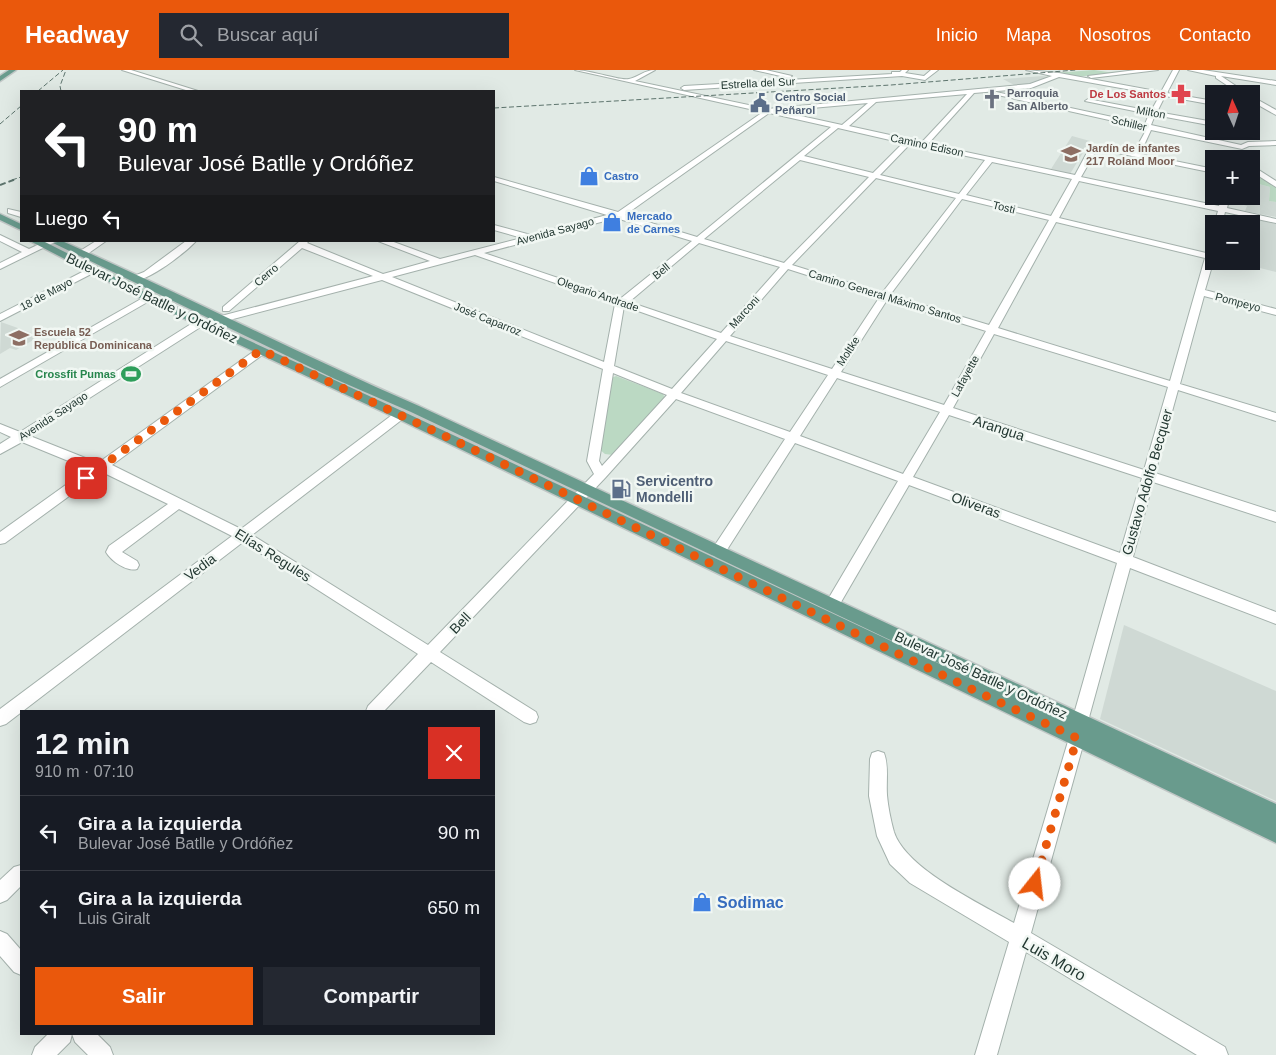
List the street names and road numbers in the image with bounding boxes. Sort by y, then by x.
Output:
street label: Estrella del Sur [720,75,796,91]
street label: Milton [1135,103,1167,121]
street label: Schiller [1110,113,1148,133]
street label: Camino Edison [889,131,965,159]
street label: Tosti [992,198,1016,216]
street label: Avenida Sayago [515,215,595,247]
street label: Bulevar José Batlle y Ordóñez [64,250,240,346]
street label: Cerro [252,261,280,289]
street label: Bell [650,261,672,281]
street label: Camino General Máximo Santos [807,267,963,325]
street label: Olegario Andrade [556,274,640,314]
street label: 18 de Mayo [18,275,74,313]
street label: Pompeyo [1214,290,1262,314]
street label: Marconi [726,293,762,331]
street label: José Caparroz [453,300,523,338]
street label: Moltke [834,334,862,368]
street label: Lafayette [949,353,981,399]
street label: Avenida Sayago [16,389,90,443]
street label: Gustavo Adolfo Becquer [1118,407,1176,557]
street label: Arangua [971,412,1027,444]
street label: Oliveras [949,489,1003,521]
street label: Elías Regules [232,525,314,585]
street label: Vedia [181,550,219,584]
street label: Bell [446,609,474,637]
street label: Bulevar José Batlle y Ordóñez [892,628,1070,722]
street label: Luis Moro [1019,934,1089,984]

